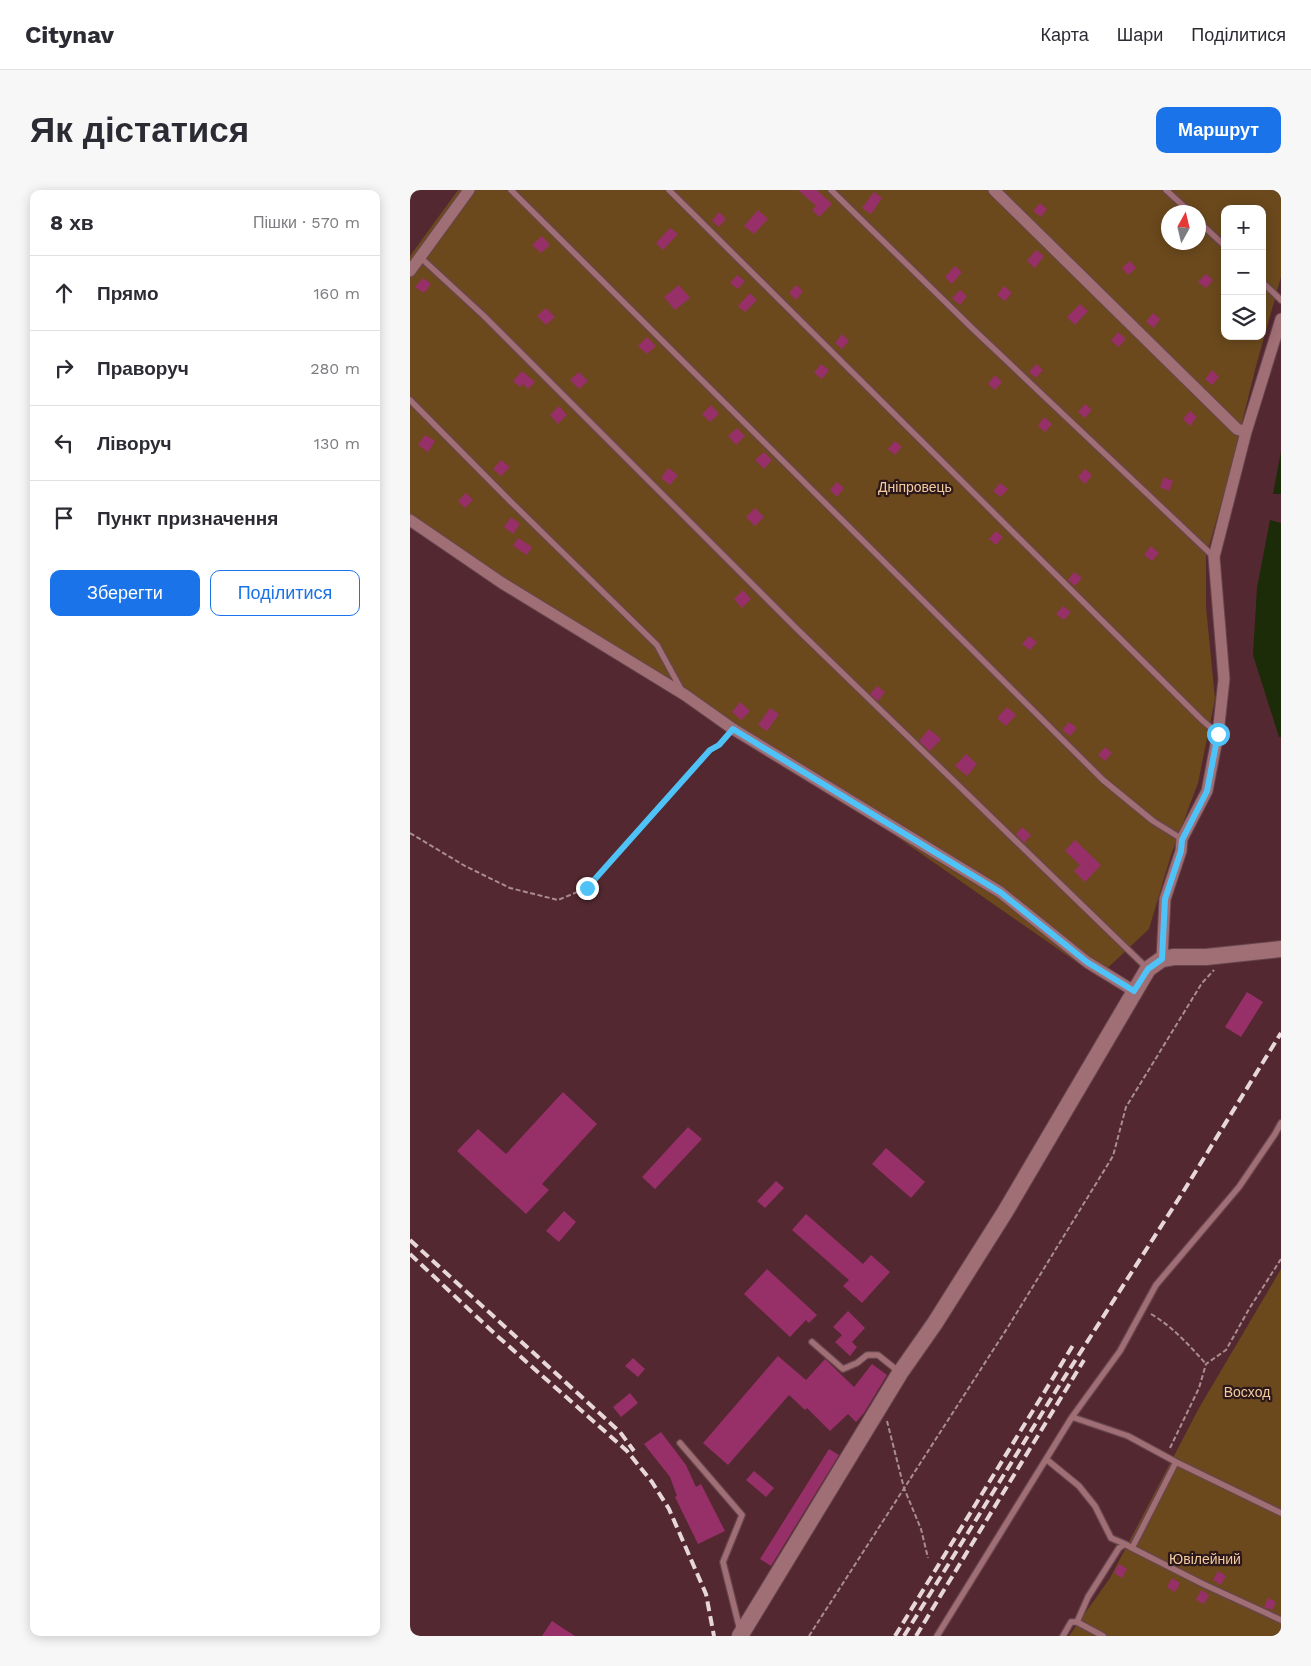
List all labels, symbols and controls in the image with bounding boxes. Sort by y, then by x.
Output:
text: Citynav [25,21,114,49]
text: Карта [1041,24,1089,45]
text: Шари [1117,24,1163,45]
text: Поділитися [1191,24,1286,45]
button: Маршрут [1156,107,1281,153]
text: Як дістатися [30,109,249,151]
north arrow [1161,205,1206,250]
map controls [1221,205,1266,340]
button: + [1221,205,1266,250]
text: 8 хв [50,210,94,235]
text: Пішки · 570 m [253,213,360,232]
button: − [1221,250,1266,295]
icon: ahead [50,279,78,307]
text: Прямо [97,282,159,305]
text: 160 m [313,284,360,303]
button: layers [1221,295,1266,340]
icon: right [50,354,78,382]
text: Праворуч [97,357,189,380]
text: 280 m [310,359,360,378]
icon: left [50,429,78,457]
text: Ліворуч [97,432,172,455]
text: 130 m [314,434,360,453]
park label: Дніпровець [878,479,952,495]
icon: arrive [50,504,78,532]
text: Пункт призначення [97,507,278,530]
button: Зберегти [50,570,200,616]
button: Поділитися [210,570,360,616]
route start [1207,723,1230,746]
route end [576,877,599,900]
park label: Восход [1224,1384,1270,1400]
park label: Ювілейний [1169,1551,1241,1567]

